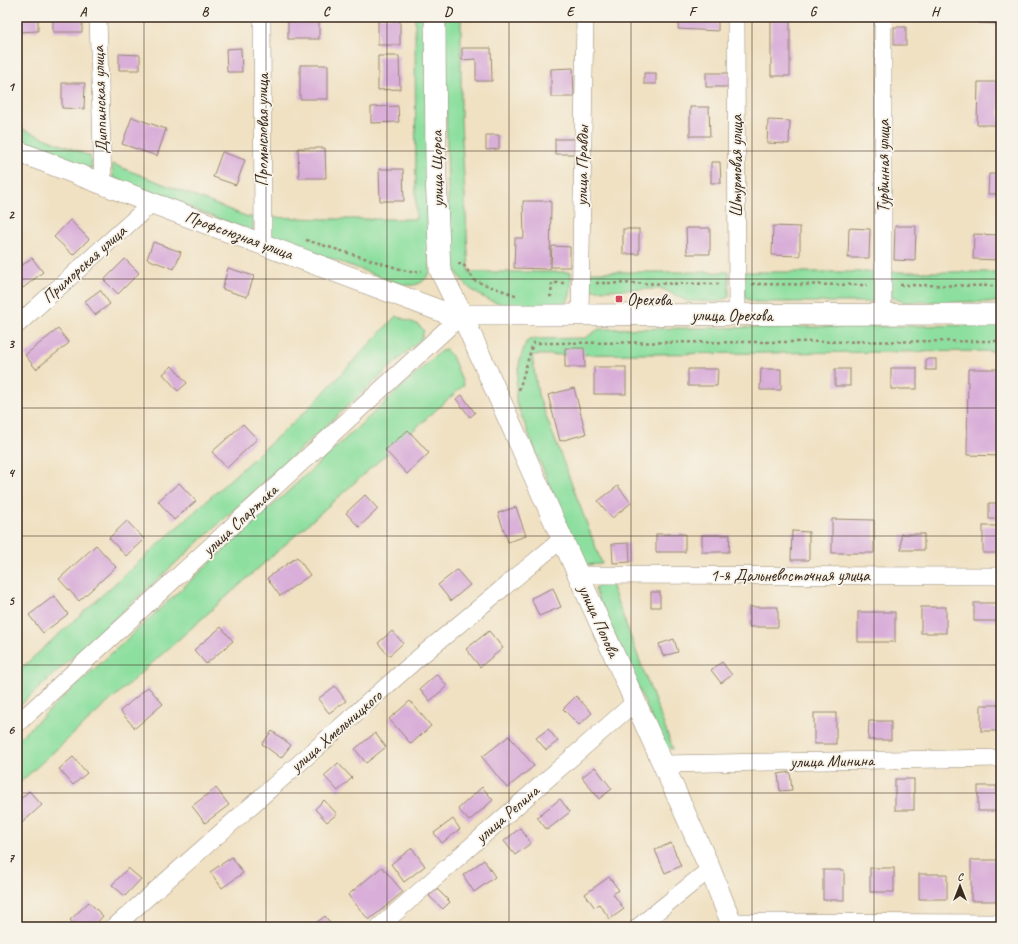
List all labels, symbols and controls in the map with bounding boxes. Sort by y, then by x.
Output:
text: A [80,4,88,20]
text: B [202,4,210,20]
text: C [323,4,331,20]
text: D [444,4,453,20]
text: E [567,4,576,20]
text: F [689,4,698,20]
text: G [810,4,818,20]
text: H [931,4,941,20]
street label: Диппинская улица [88,44,112,154]
street label: Промысловая улица [252,71,273,187]
text: 1 [8,79,16,95]
street label: Штурмовая улица [726,113,747,217]
street label: Турбинная улица [873,118,894,213]
street label: улица Правды [571,124,593,207]
street label: улица Щорса [426,129,448,208]
street label: Профсоюзная улица [182,206,297,266]
text: 2 [8,207,15,223]
street label: Приморская улица [37,220,132,307]
place label: Орехова [627,289,674,310]
marker: Орехова [614,294,624,304]
street label: улица Орехова [691,305,774,326]
text: 3 [8,336,15,352]
text: 4 [8,465,16,481]
street label: улица Спартака [197,478,284,561]
street label: 1-я Дальневосточная улица [710,565,871,586]
street label: улица Попова [573,581,625,662]
text: 5 [8,593,15,609]
street label: улица Хмельницкого [285,685,387,777]
text: 6 [8,722,15,738]
street label: улица Минина [789,750,876,772]
street label: улица Репина [470,779,545,848]
text: 7 [8,850,15,866]
north arrow [940,866,980,906]
text: С [957,869,964,883]

